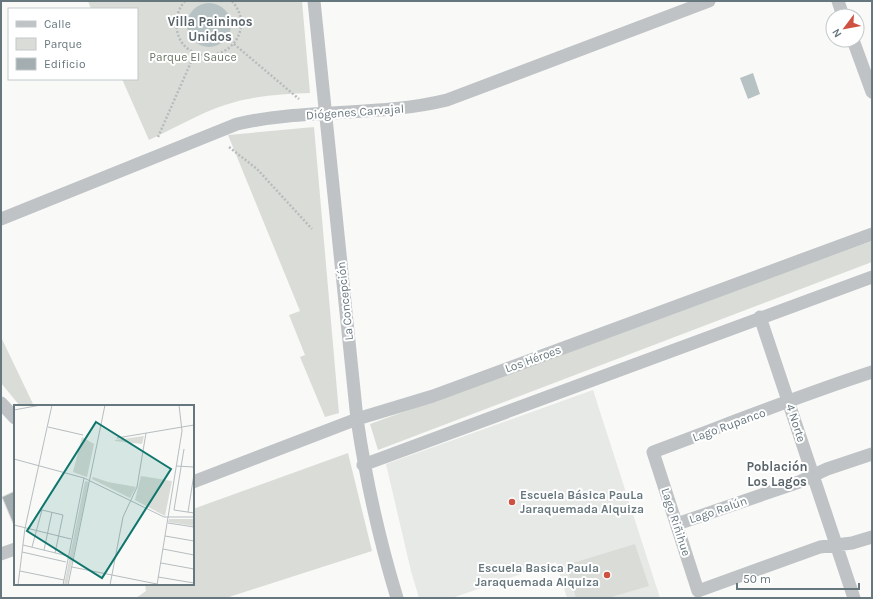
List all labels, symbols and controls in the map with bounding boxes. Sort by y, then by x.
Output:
legend [8,8,138,80]
north arrow [825,8,865,48]
district label: Villa Paininos Unidos [167,14,253,44]
text: Calle [44,17,71,31]
text: N [829,26,845,40]
text: Parque [44,37,82,51]
park label: Parque El Sauce [149,50,237,64]
text: Edificio [44,57,85,71]
street label: Diógenes Carvajal [306,102,404,122]
street label: La Concepción [334,261,356,341]
street label: Los Héroes [503,342,563,376]
street label: 4 Norte [783,402,809,444]
inset map [14,405,194,585]
street label: Lago Rupanco [691,405,767,445]
district label: Población Los Lagos [746,459,808,489]
street label: Lago Riñihue [658,486,694,558]
place label: Escuela Básica PauLa Jaraquemada Alquiza [520,488,644,516]
street label: Lago Ralún [687,494,749,526]
marker: Escuela Básica PauLa Jaraquemada Alquiza [507,497,517,507]
place label: Escuela Basica Paula Jaraquemada Alquiza [475,561,599,589]
scale bar [737,565,859,591]
marker: Escuela Basica Paula Jaraquemada Alquiza [602,570,612,580]
text: 50 m [743,572,771,586]

